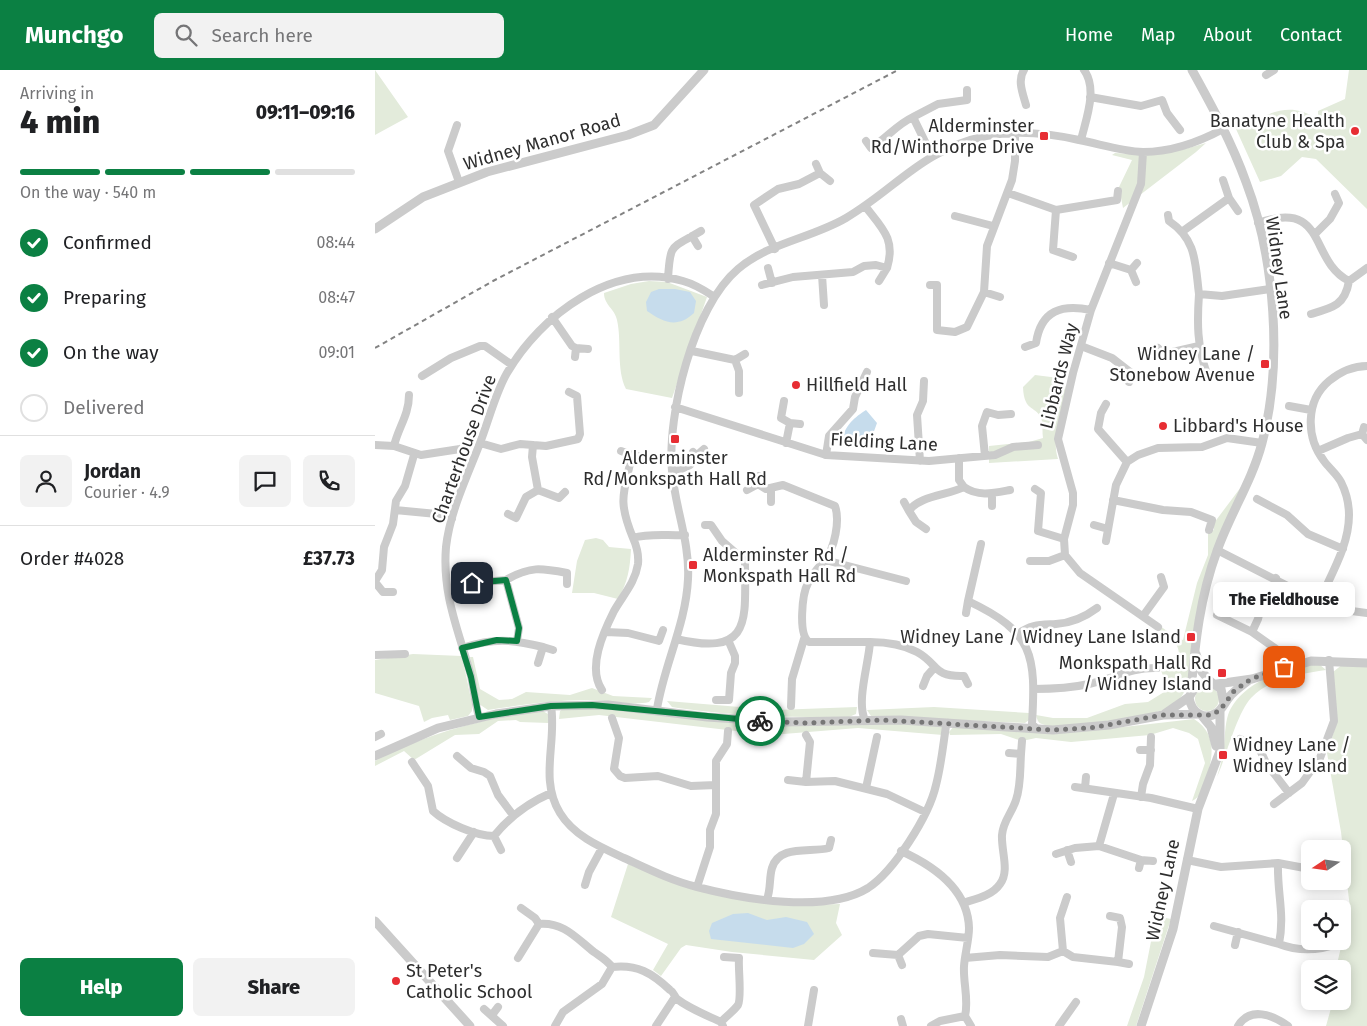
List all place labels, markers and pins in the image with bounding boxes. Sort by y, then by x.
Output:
place label: Banatyne Health Club & Spa [1210,110,1345,153]
place label: Alderminster Rd/Winthorpe Drive [871,115,1034,158]
marker: Banatyne Health Club & Spa [1349,125,1361,137]
marker: Alderminster Rd/Winthorpe Drive [1038,130,1050,142]
place label: Widney Lane / Stonebow Avenue [1109,343,1255,386]
marker: Widney Lane / Stonebow Avenue [1259,358,1271,370]
place label: Hillfield Hall [806,374,907,396]
marker: Hillfield Hall [790,379,802,391]
place label: Libbard's House [1173,415,1304,437]
marker: Libbard's House [1157,420,1169,432]
marker: Alderminster Rd/Monkspath Hall Rd [669,433,681,445]
place label: Alderminster Rd/Monkspath Hall Rd [583,447,767,490]
place label: Alderminster Rd / Monkspath Hall Rd [703,544,856,587]
marker: Alderminster Rd / Monkspath Hall Rd [687,559,699,571]
pin [451,562,493,604]
callout: The Fieldhouse [1213,582,1355,617]
place label: Widney Lane / Widney Lane Island [900,626,1181,648]
marker: Widney Lane / Widney Lane Island [1185,631,1197,643]
pin [1263,646,1305,688]
place label: Monkspath Hall Rd / Widney Island [1059,652,1212,695]
marker: Monkspath Hall Rd / Widney Island [1216,667,1228,679]
place label: Widney Lane / Widney Island [1233,734,1351,777]
marker: Widney Lane / Widney Island [1217,749,1229,761]
place label: St Peter's Catholic School [406,960,532,1003]
marker: St Peter's Catholic School [390,975,402,987]

